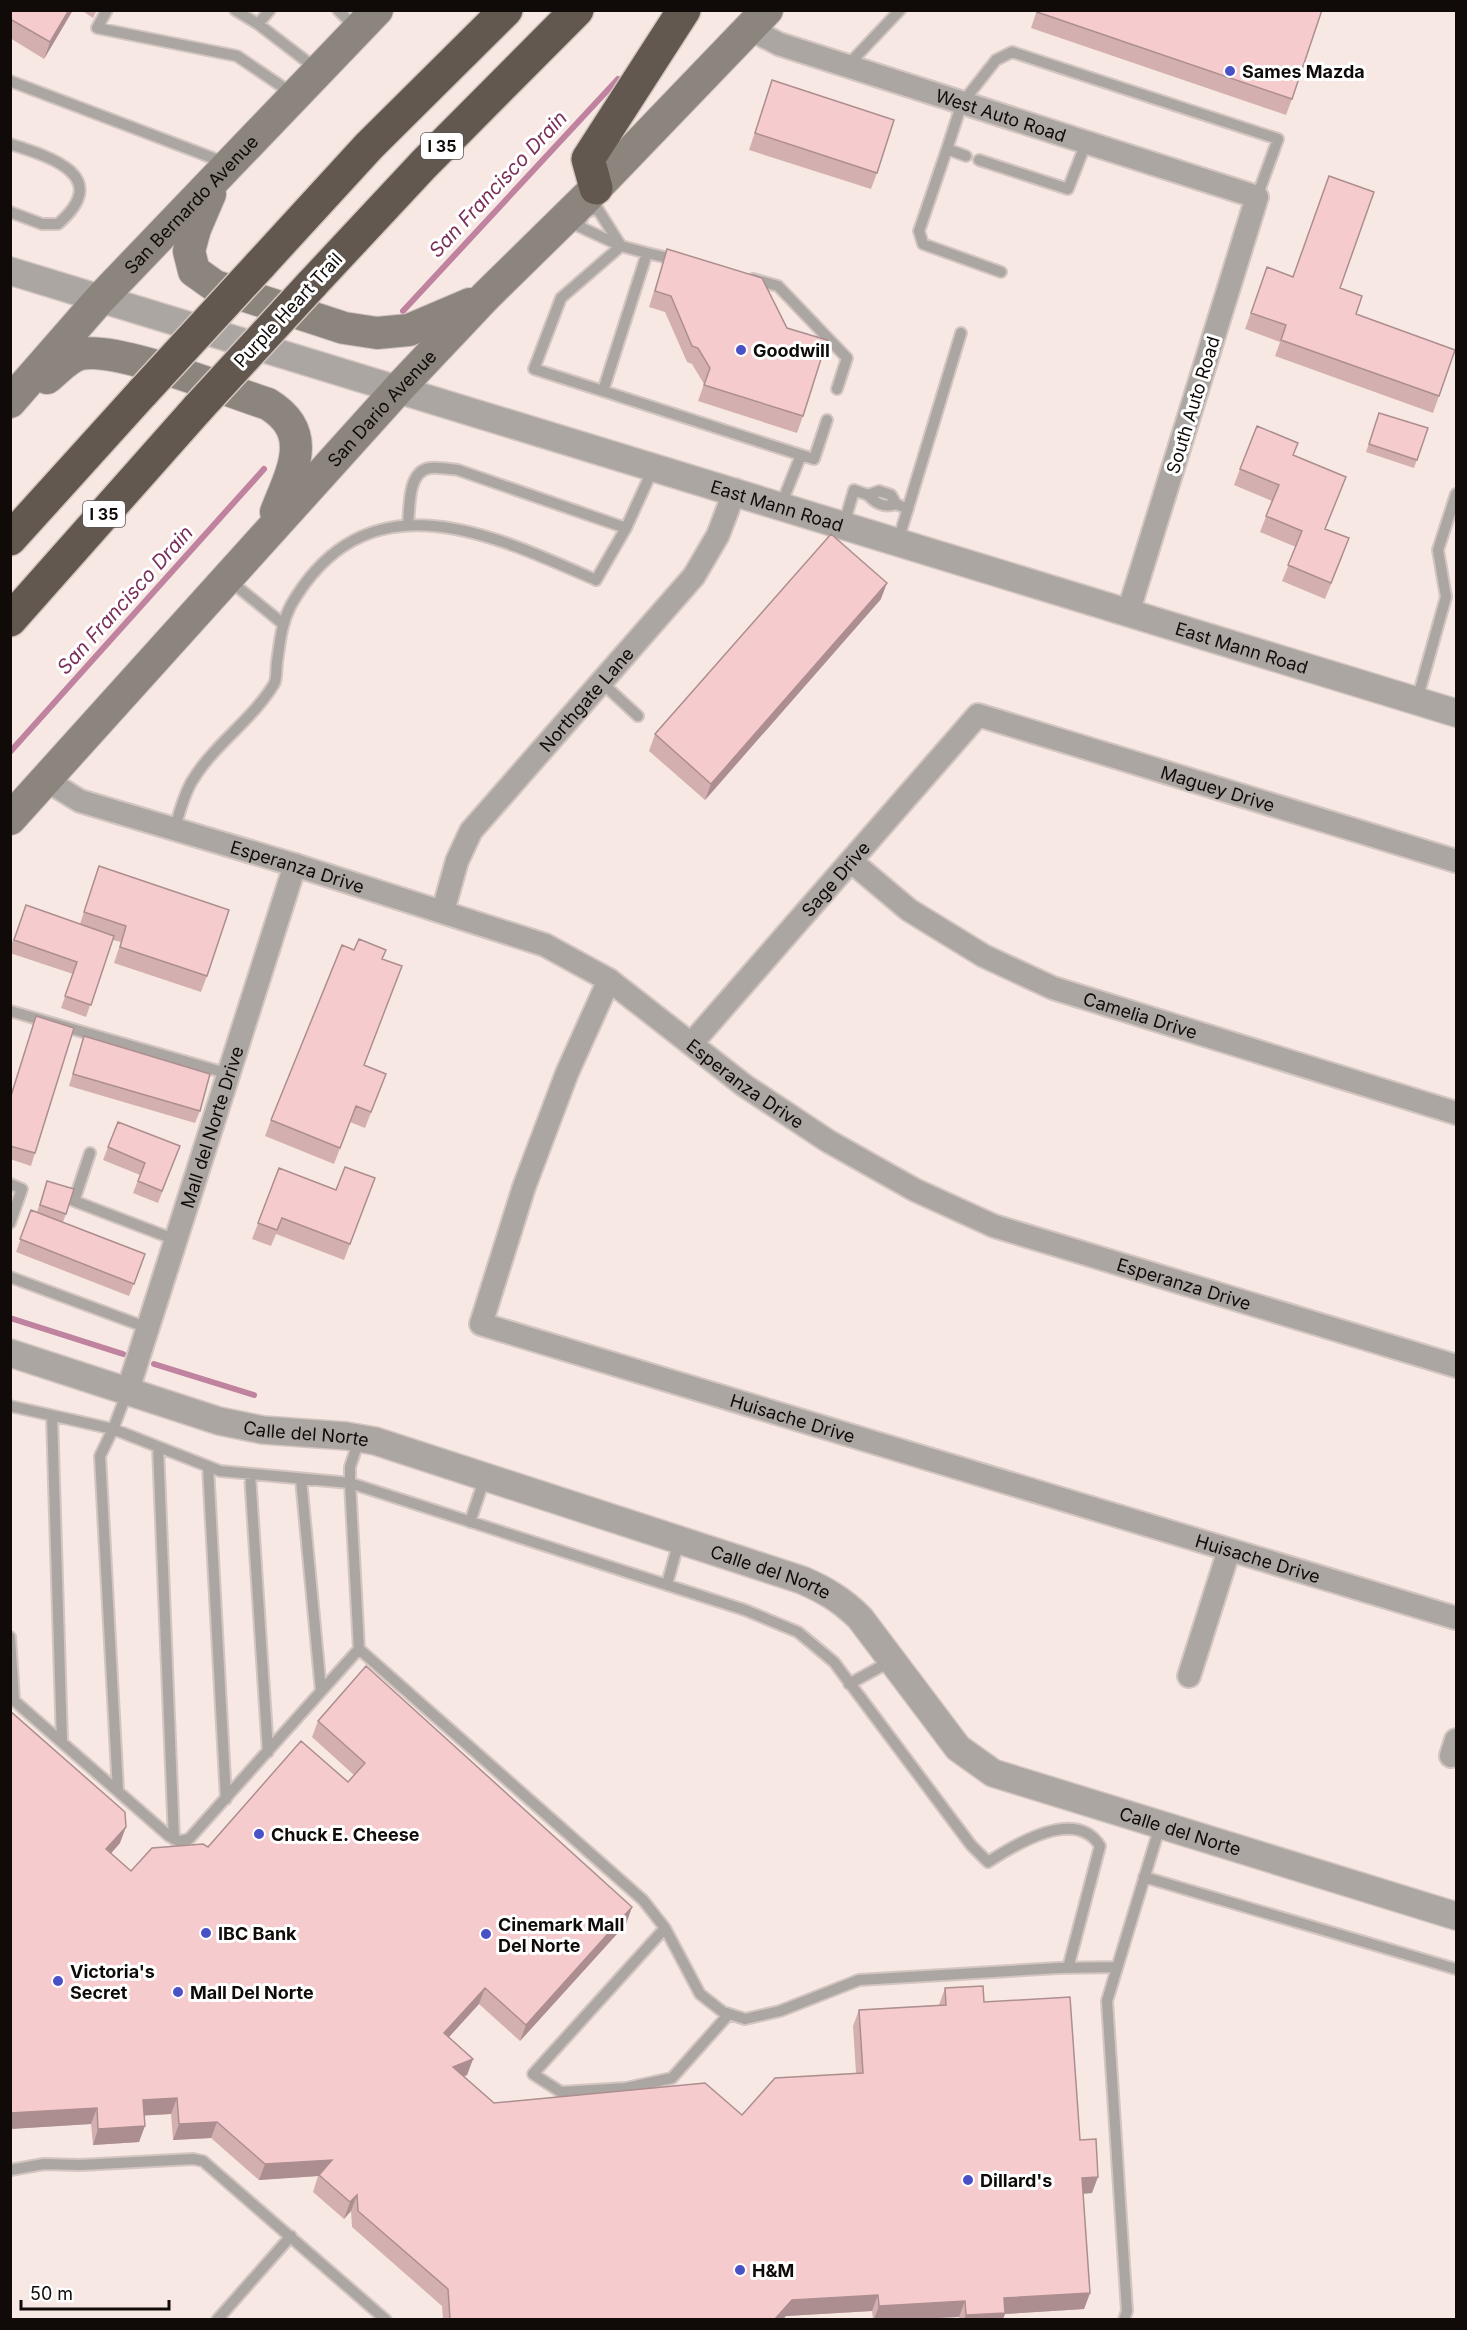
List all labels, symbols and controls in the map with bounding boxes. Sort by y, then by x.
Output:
place label: Sames Mazda [1242,61,1365,82]
marker: Sames Mazda [1223,64,1237,78]
street label: West Auto Road [933,84,1069,146]
water label: San Francisco Drain [424,106,572,262]
street label: San Bernardo Avenue [119,131,262,278]
road number: I 35 [421,133,463,159]
street label: Purple Heart Trail [230,249,346,371]
street label: South Auto Road [1162,334,1224,476]
place label: Goodwill [753,340,830,361]
marker: Goodwill [734,343,748,357]
street label: San Dario Avenue [323,345,440,471]
street label: East Mann Road [708,475,846,536]
road number: I 35 [83,501,125,527]
water label: San Francisco Drain [52,521,198,679]
street label: East Mann Road [1173,617,1311,678]
street label: Northgate Lane [535,643,637,756]
street label: Maguey Drive [1158,761,1277,816]
street label: Esperanza Drive [228,836,367,897]
street label: Sage Drive [797,837,874,921]
street label: Camelia Drive [1081,988,1200,1043]
street label: Esperanza Drive [683,1034,808,1133]
street label: Mall del Norte Drive [176,1044,247,1210]
street label: Esperanza Drive [1114,1253,1254,1314]
street label: Huisache Drive [728,1389,858,1447]
street label: Calle del Norte [242,1416,371,1450]
street label: Huisache Drive [1193,1530,1323,1587]
street label: Calle del Norte [708,1540,835,1603]
street label: Calle del Norte [1117,1802,1244,1859]
place label: Chuck E. Cheese [271,1824,420,1845]
marker: Chuck E. Cheese [252,1827,266,1841]
place label: Cinemark Mall Del Norte [498,1914,624,1956]
place label: IBC Bank [218,1923,297,1944]
marker: IBC Bank [199,1926,213,1940]
marker: Cinemark Mall Del Norte [479,1927,493,1941]
place label: Victoria's Secret [70,1961,155,2003]
marker: Victoria's Secret [51,1974,65,1988]
place label: Mall Del Norte [190,1982,314,2003]
marker: Mall Del Norte [171,1985,185,1999]
place label: Dillard's [980,2170,1052,2191]
marker: Dillard's [961,2173,975,2187]
place label: H&M [752,2260,794,2281]
marker: H&M [733,2263,747,2277]
scale bar [21,2273,170,2311]
text: 50 m [30,2283,73,2304]

